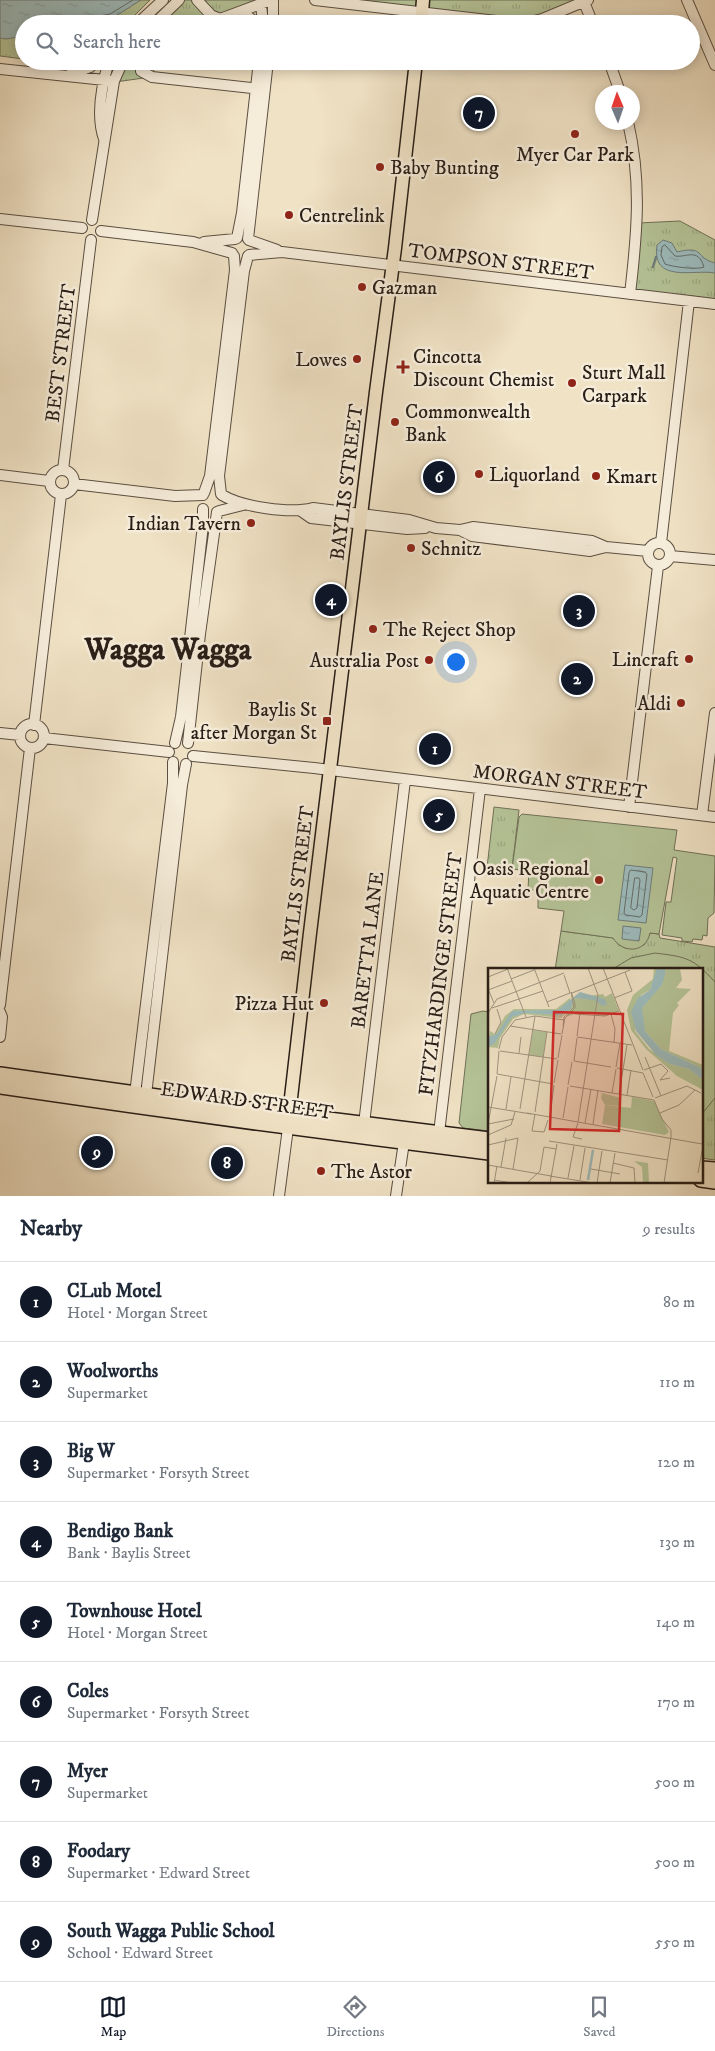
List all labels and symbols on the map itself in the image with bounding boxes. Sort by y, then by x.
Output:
north arrow [595,85,640,130]
pin: 7 [463,94,495,132]
marker: Myer Car Park [569,128,581,140]
place label: Myer Car Park [516,143,634,168]
place label: Baby Bunting [390,156,499,181]
marker: Baby Bunting [374,161,386,173]
place label: Centrelink [299,204,385,229]
marker: Centrelink [283,209,295,221]
street label: TOMPSON STREET [407,239,595,286]
place label: Gazman [372,276,438,301]
marker: Gazman [356,281,368,293]
street label: BEST STREET [41,283,82,424]
place label: Cincotta Discount Chemist [413,345,554,393]
place label: Lowes [295,348,347,373]
marker: Lowes [351,353,363,365]
marker: Cincotta Discount Chemist [397,361,409,373]
place label: Sturt Mall Carpark [582,361,665,409]
marker: Sturt Mall Carpark [566,377,578,389]
place label: Commonwealth Bank [405,400,531,448]
street label: BAYLIS STREET [325,402,370,562]
marker: Commonwealth Bank [389,416,401,428]
pin: 6 [423,458,455,496]
place label: Liquorland [489,463,580,488]
place label: Kmart [606,465,657,490]
marker: Liquorland [473,468,485,480]
marker: Kmart [590,470,602,482]
place label: Indian Tavern [127,512,242,537]
marker: Indian Tavern [245,517,257,529]
place label: Schnitz [421,537,482,562]
marker: Schnitz [405,542,417,554]
pin: 4 [315,581,347,619]
pin: 3 [563,592,595,630]
place label: The Reject Shop [383,618,516,643]
marker: The Reject Shop [367,623,379,635]
district label: Wagga Wagga [83,632,253,669]
place label: Lincraft [612,648,679,673]
place label: Australia Post [310,649,419,674]
your location [443,649,469,675]
marker: Lincraft [683,653,695,665]
marker: Australia Post [423,654,435,666]
pin: 2 [561,660,593,698]
place label: Aldi [637,692,671,717]
marker: Aldi [675,697,687,709]
place label: Baylis St after Morgan St [191,698,317,746]
marker: Baylis St after Morgan St [321,715,333,727]
pin: 1 [419,730,451,768]
street label: MORGAN STREET [471,759,648,806]
pin: 5 [423,796,455,834]
street label: BAYLIS STREET [276,804,321,964]
street label: FITZHARDINGE STREET [414,851,469,1097]
place label: Oasis Regional Aquatic Centre [470,857,589,905]
street label: BARETTA LANE [346,870,391,1030]
marker: Oasis Regional Aquatic Centre [593,874,605,886]
inset map [488,968,702,1184]
place label: Pizza Hut [235,992,314,1017]
marker: Pizza Hut [318,997,330,1009]
street label: EDWARD STREET [159,1077,335,1126]
pin: 9 [81,1133,113,1171]
pin: 8 [211,1144,243,1182]
place label: The Astor [331,1160,413,1185]
marker: The Astor [315,1165,327,1177]

